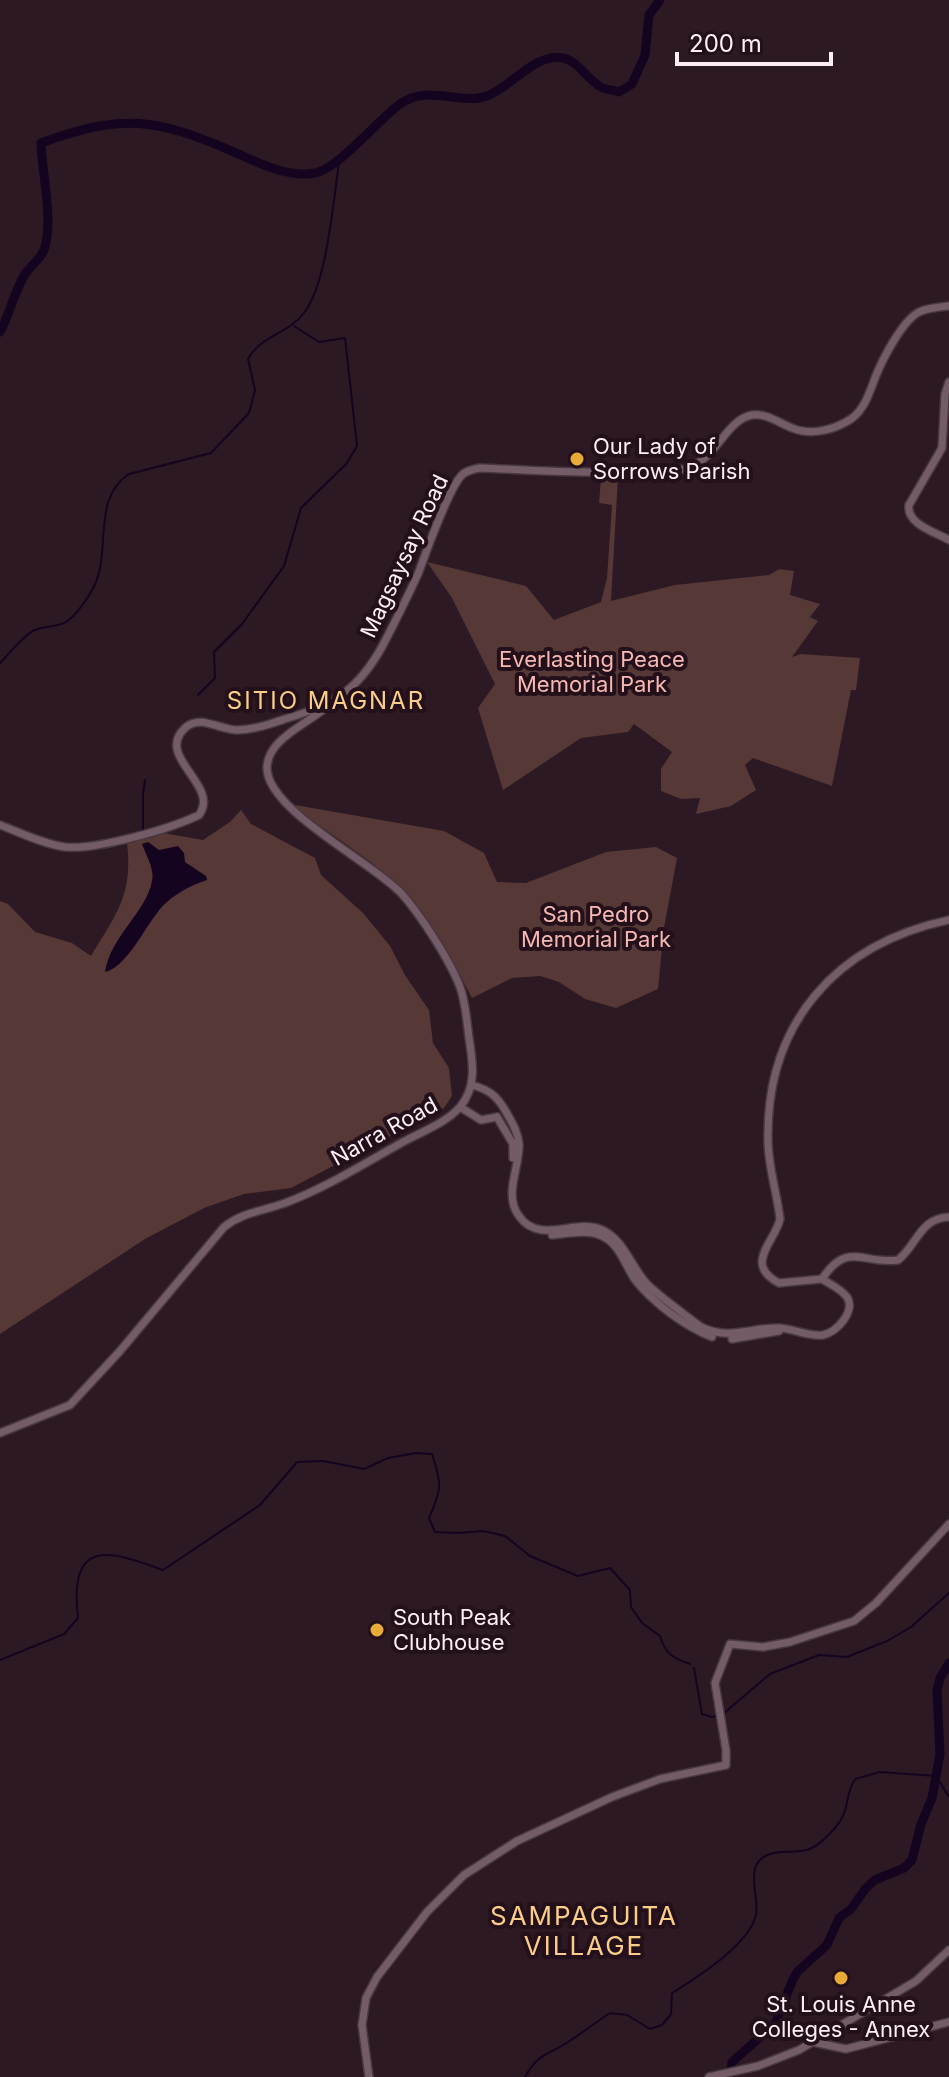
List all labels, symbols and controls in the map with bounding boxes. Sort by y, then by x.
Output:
scale bar [677,16,831,66]
text: 200 m [689,29,762,58]
place label: Our Lady of Sorrows Parish [593,433,750,484]
marker: Our Lady of Sorrows Parish [568,450,586,468]
street label: Magsaysay Road [355,470,453,642]
park label: Everlasting Peace Memorial Park [499,646,685,697]
district label: SITIO MAGNAR [227,686,425,715]
park label: San Pedro Memorial Park [521,901,671,952]
street label: Narra Road [326,1091,442,1171]
place label: South Peak Clubhouse [393,1604,511,1655]
marker: South Peak Clubhouse [368,1621,386,1639]
district label: SAMPAGUITA VILLAGE [490,1900,678,1961]
marker: St. Louis Anne Colleges - Annex [832,1969,850,1987]
place label: St. Louis Anne Colleges - Annex [752,1991,930,2042]

